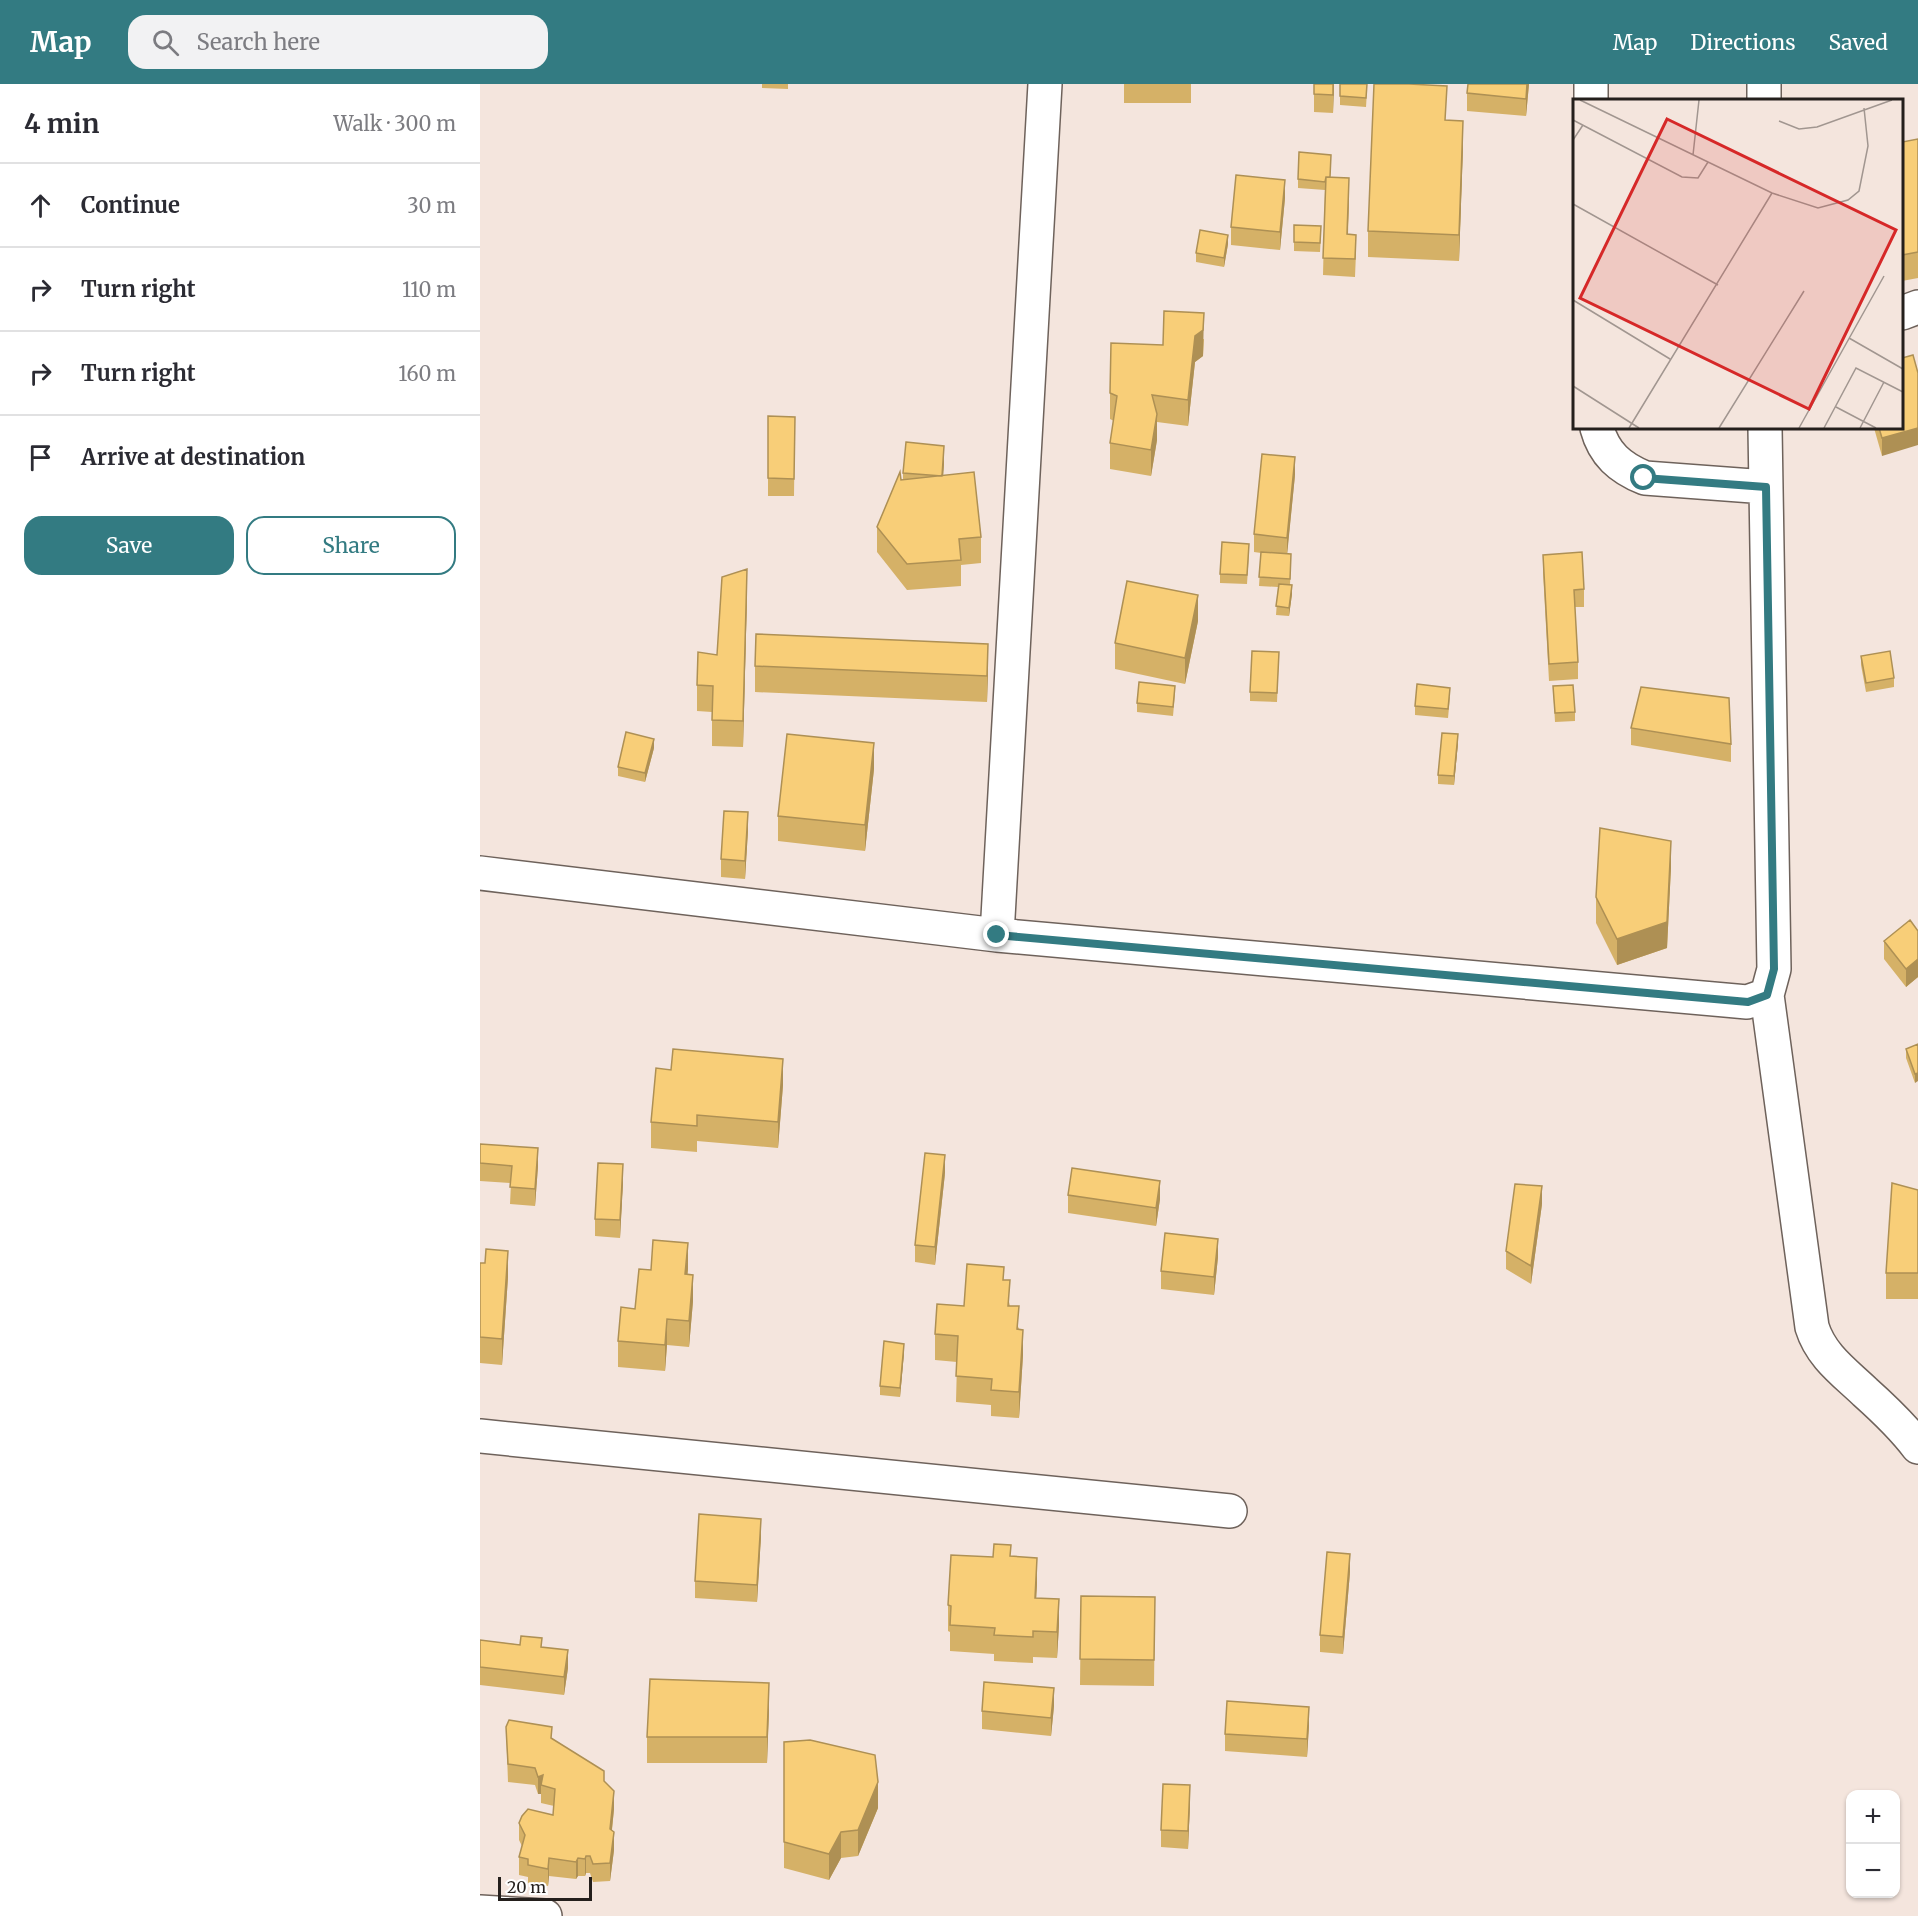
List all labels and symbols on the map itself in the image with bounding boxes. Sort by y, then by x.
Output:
inset map [1573,99,1903,429]
route start [1630,464,1656,490]
route end [983,921,1009,947]
scale bar [498,1874,592,1902]

